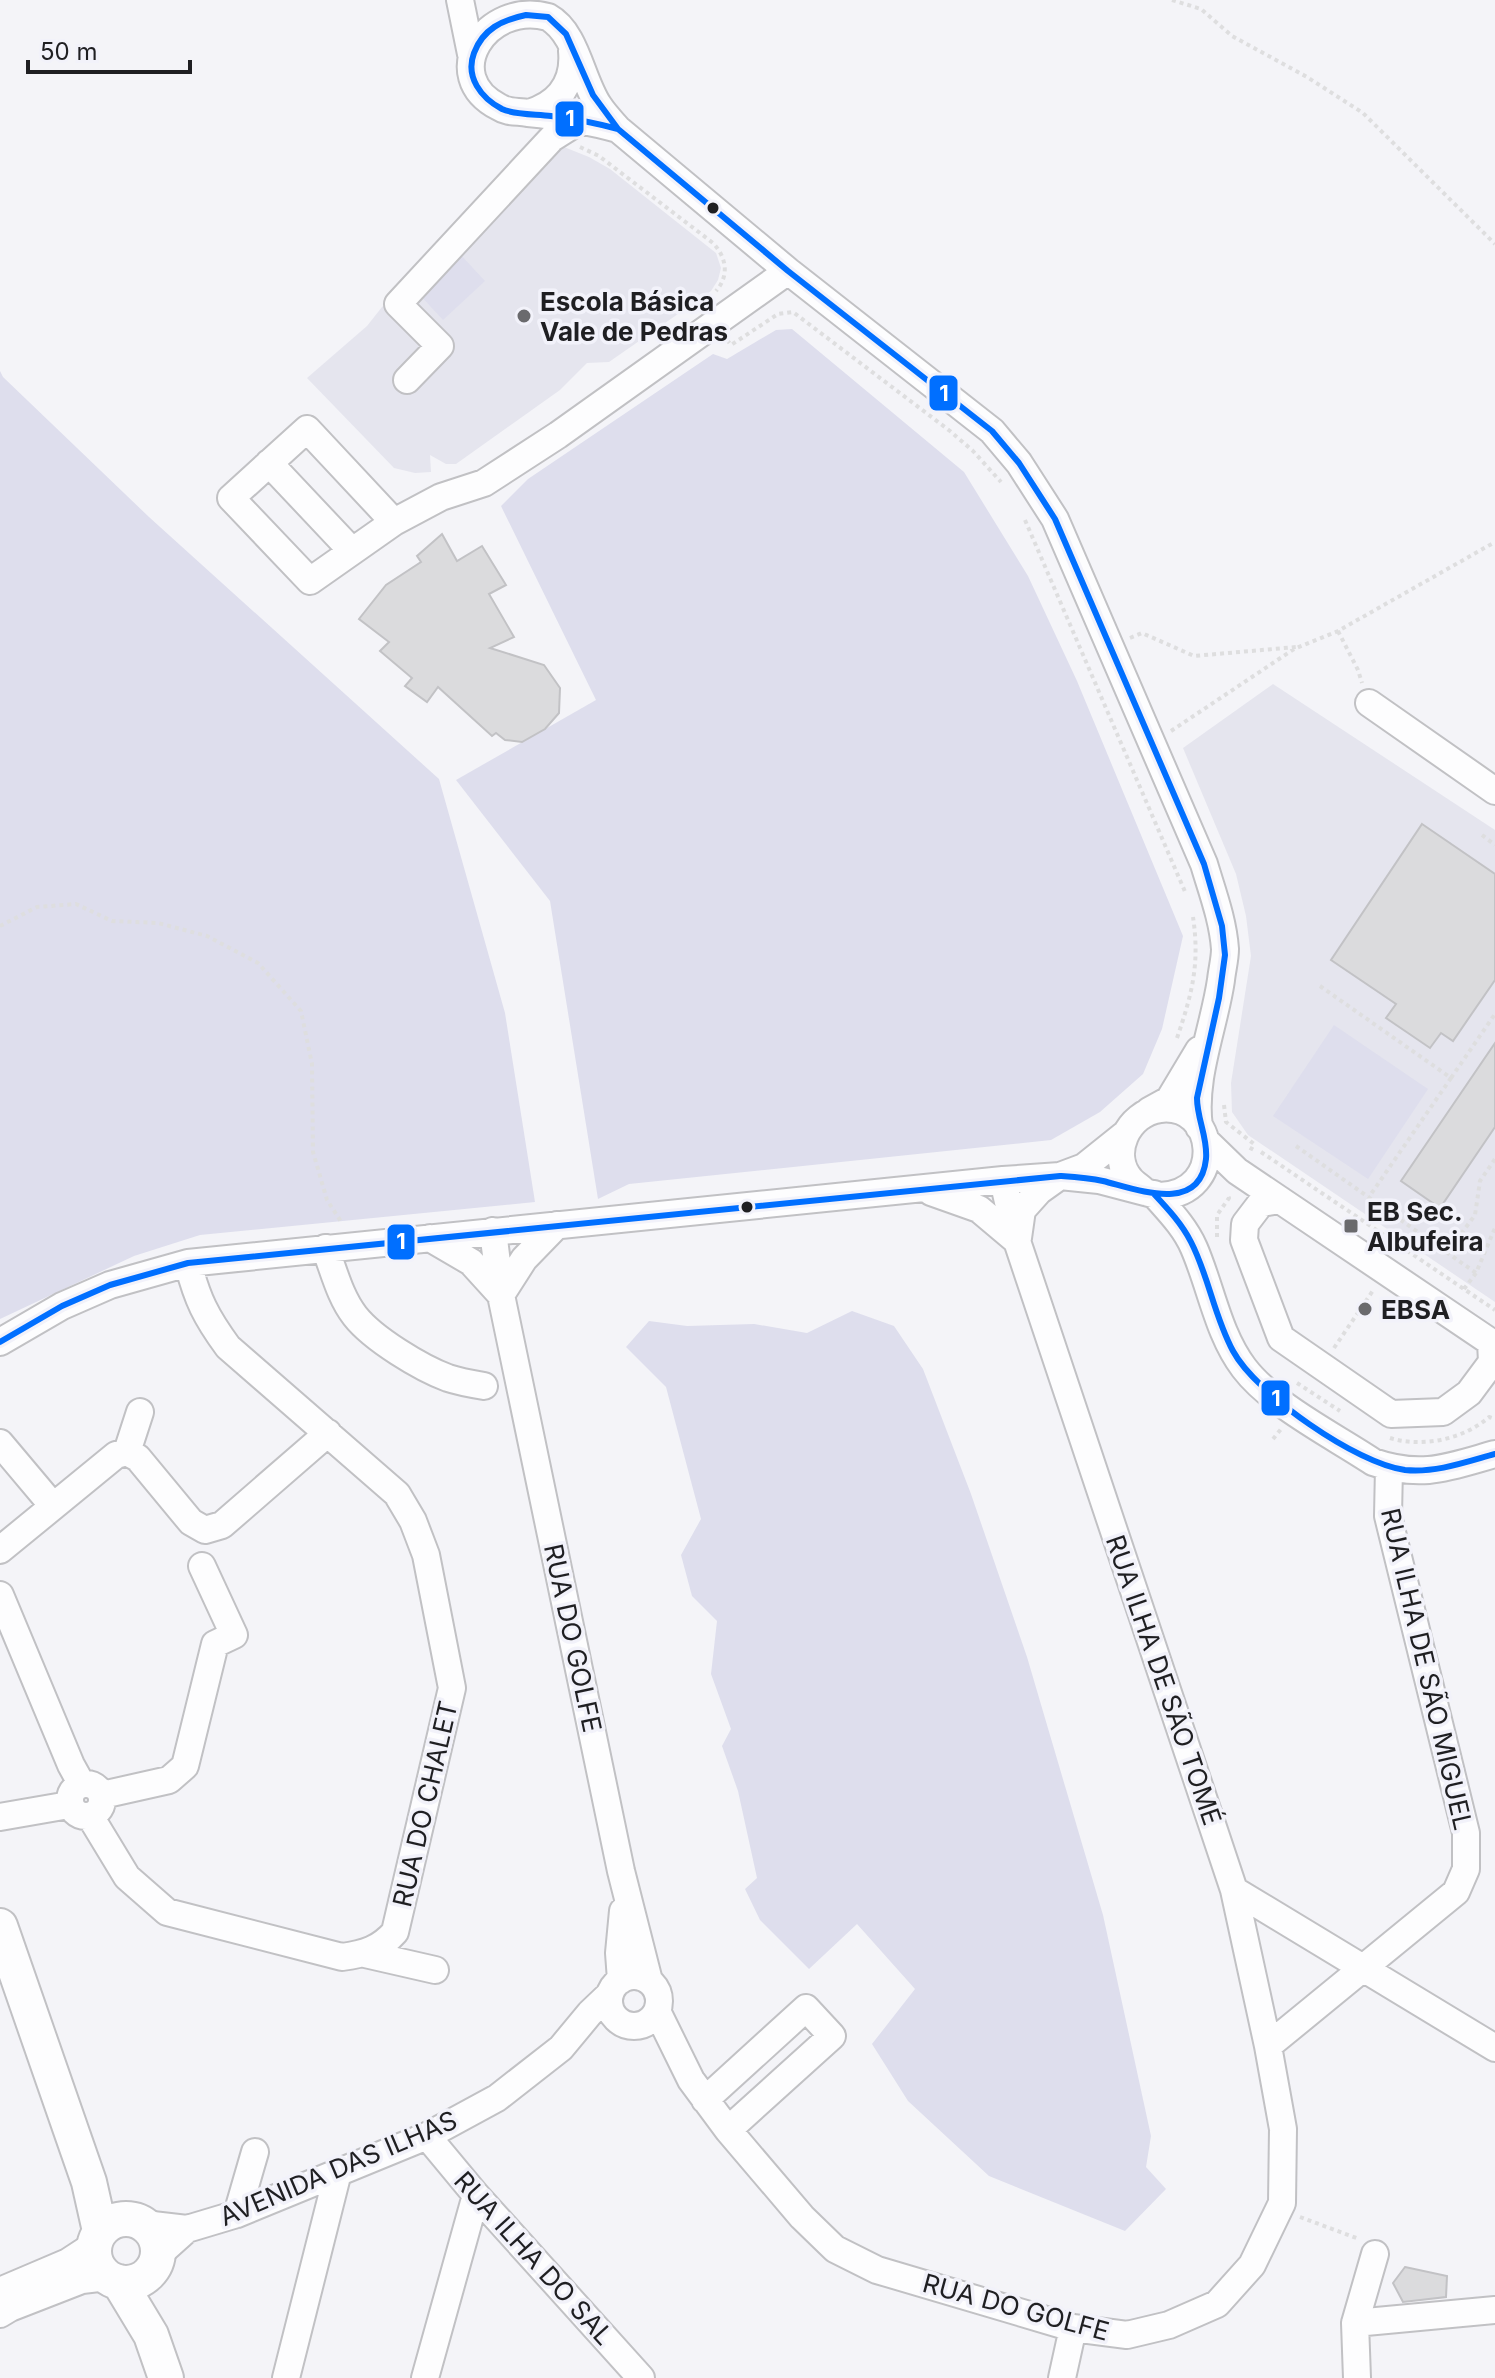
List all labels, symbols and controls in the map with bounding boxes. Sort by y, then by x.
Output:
scale bar [28,24,190,74]
text: 50 m [40,37,98,66]
line badge: 1 [554,100,585,138]
text: 1 [565,105,575,131]
unlabelled marker [705,200,721,216]
place label: Escola Básica Vale de Pedras [540,286,728,347]
marker: Escola Básica Vale de Pedras [515,307,533,325]
line badge: 1 [928,374,959,412]
text: 1 [939,380,949,406]
place label: EB Sec. Albufeira [1367,1196,1484,1257]
unlabelled marker [739,1199,755,1215]
marker: EB Sec. Albufeira [1342,1217,1360,1235]
line badge: 1 [386,1223,416,1261]
text: 1 [396,1228,406,1254]
place label: EBSA [1381,1294,1450,1325]
marker: EBSA [1356,1300,1374,1318]
line badge: 1 [1260,1379,1291,1417]
text: 1 [1271,1385,1281,1411]
street label: RUA ILHA DE SÃO MIGUEL [1375,1505,1479,1833]
street label: RUA ILHA DE SÃO TOMÉ [1100,1531,1228,1829]
street label: RUA DO GOLFE [538,1541,608,1735]
street label: RUA DO CHALET [386,1698,464,1910]
street label: AVENIDA DAS ILHAS [215,2104,461,2232]
street label: RUA ILHA DO SAL [448,2165,620,2351]
street label: RUA DO GOLFE [919,2267,1113,2347]

